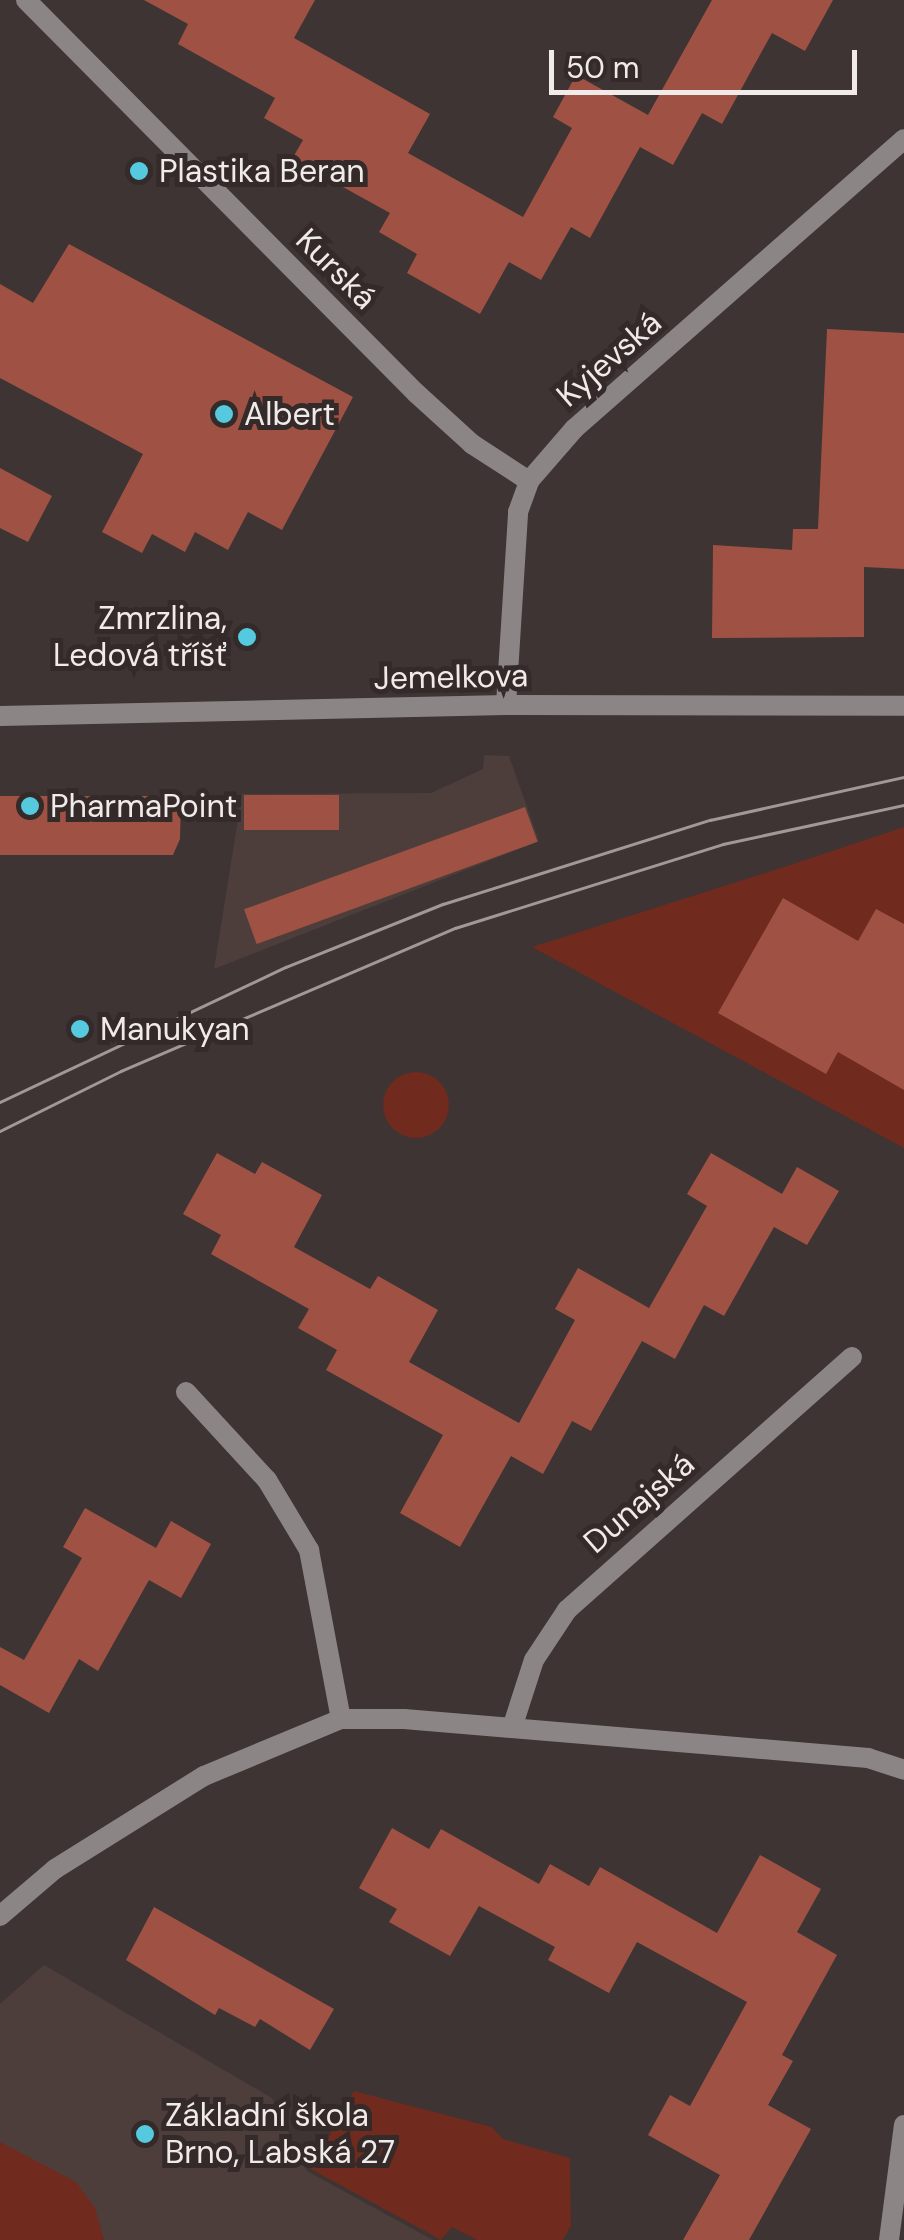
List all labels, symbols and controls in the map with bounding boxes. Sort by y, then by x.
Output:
scale bar [554,30,862,92]
text: 50 m [566,48,640,87]
place label: Plastika Beran [159,152,365,190]
marker: Plastika Beran [128,160,150,182]
street label: Kurská [288,221,384,317]
street label: Kyjevská [549,303,669,415]
place label: Albert [244,395,335,433]
marker: Albert [213,403,235,425]
place label: Zmrzlina, Ledová tříšť [53,600,227,675]
marker: Zmrzlina, Ledová tříšť [236,626,258,648]
street label: Jemelkova [373,656,529,698]
place label: PharmaPoint [50,787,237,825]
marker: PharmaPoint [19,795,41,817]
place label: Manukyan [100,1010,250,1048]
marker: Manukyan [69,1018,91,1040]
street label: Dunajská [576,1445,702,1561]
place label: Základní škola Brno, Labská 27 [165,2097,395,2172]
marker: Základní škola Brno, Labská 27 [134,2123,156,2145]

